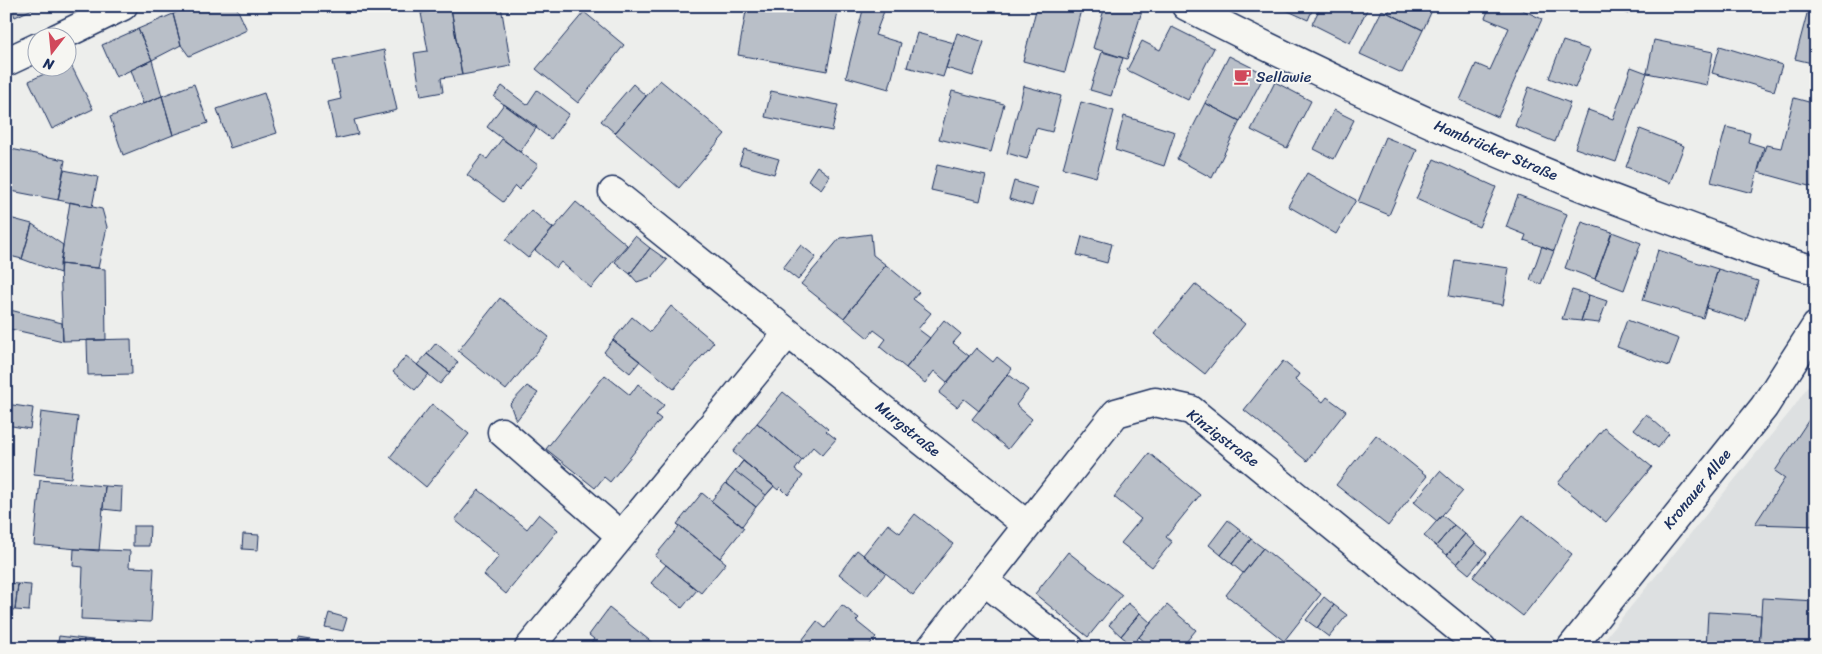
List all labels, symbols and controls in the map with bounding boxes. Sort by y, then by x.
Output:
north arrow [28,28,78,78]
text: N [40,51,58,78]
place label: Sellawie [1256,64,1312,90]
cafe icon: Sellawie [1232,67,1252,87]
street label: Hambrücker Straße [1430,112,1562,188]
street label: Murgstraße [870,394,946,464]
street label: Kinzigstraße [1181,402,1265,474]
street label: Kronauer Allee [1656,443,1738,535]

